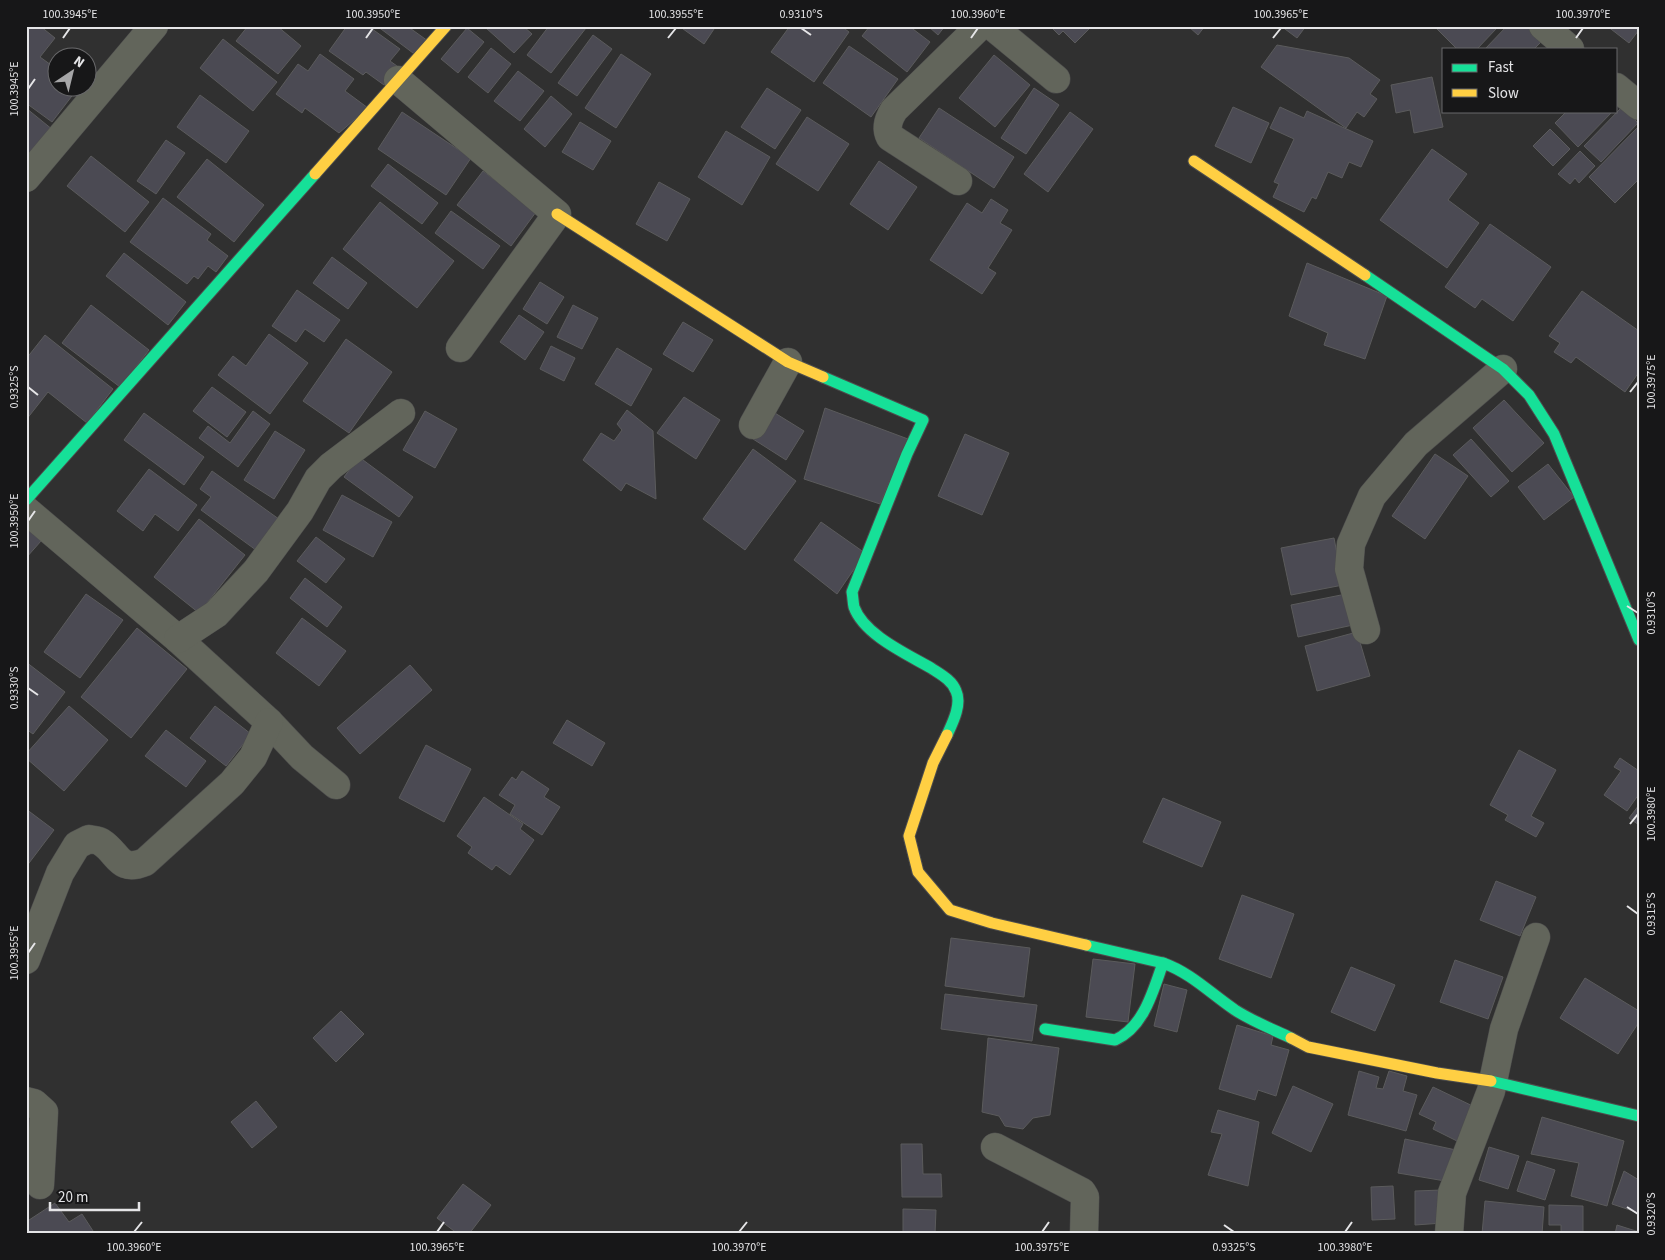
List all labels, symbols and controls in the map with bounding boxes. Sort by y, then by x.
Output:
text: 100.3945°E [42,6,98,23]
text: 100.3950°E [345,6,401,23]
text: 100.3955°E [648,6,704,23]
text: 0.9310°S [779,6,823,23]
text: 100.3960°E [950,6,1006,23]
text: 100.3965°E [1253,6,1309,23]
text: 100.3970°E [1555,6,1611,23]
north arrow [48,48,98,98]
legend [1442,48,1618,112]
text: N [69,51,88,73]
text: Fast [1488,57,1514,78]
text: 100.3945°E [6,61,23,117]
text: Slow [1488,83,1519,104]
text: 100.3975°E [1643,354,1660,410]
text: 0.9325°S [6,365,23,409]
text: 100.3950°E [6,493,23,549]
text: 0.9310°S [1643,591,1660,635]
text: 0.9330°S [6,666,23,710]
text: 100.3980°E [1643,786,1660,842]
text: 0.9315°S [1643,892,1660,936]
text: 100.3955°E [6,925,23,981]
scale bar [50,1180,139,1212]
text: 20 m [58,1187,88,1208]
text: 0.9320°S [1643,1192,1660,1236]
text: 100.3960°E [106,1239,162,1256]
text: 100.3965°E [409,1239,465,1256]
text: 100.3970°E [711,1239,767,1256]
text: 100.3975°E [1014,1239,1070,1256]
text: 0.9325°S [1212,1239,1256,1256]
text: 100.3980°E [1317,1239,1373,1256]

